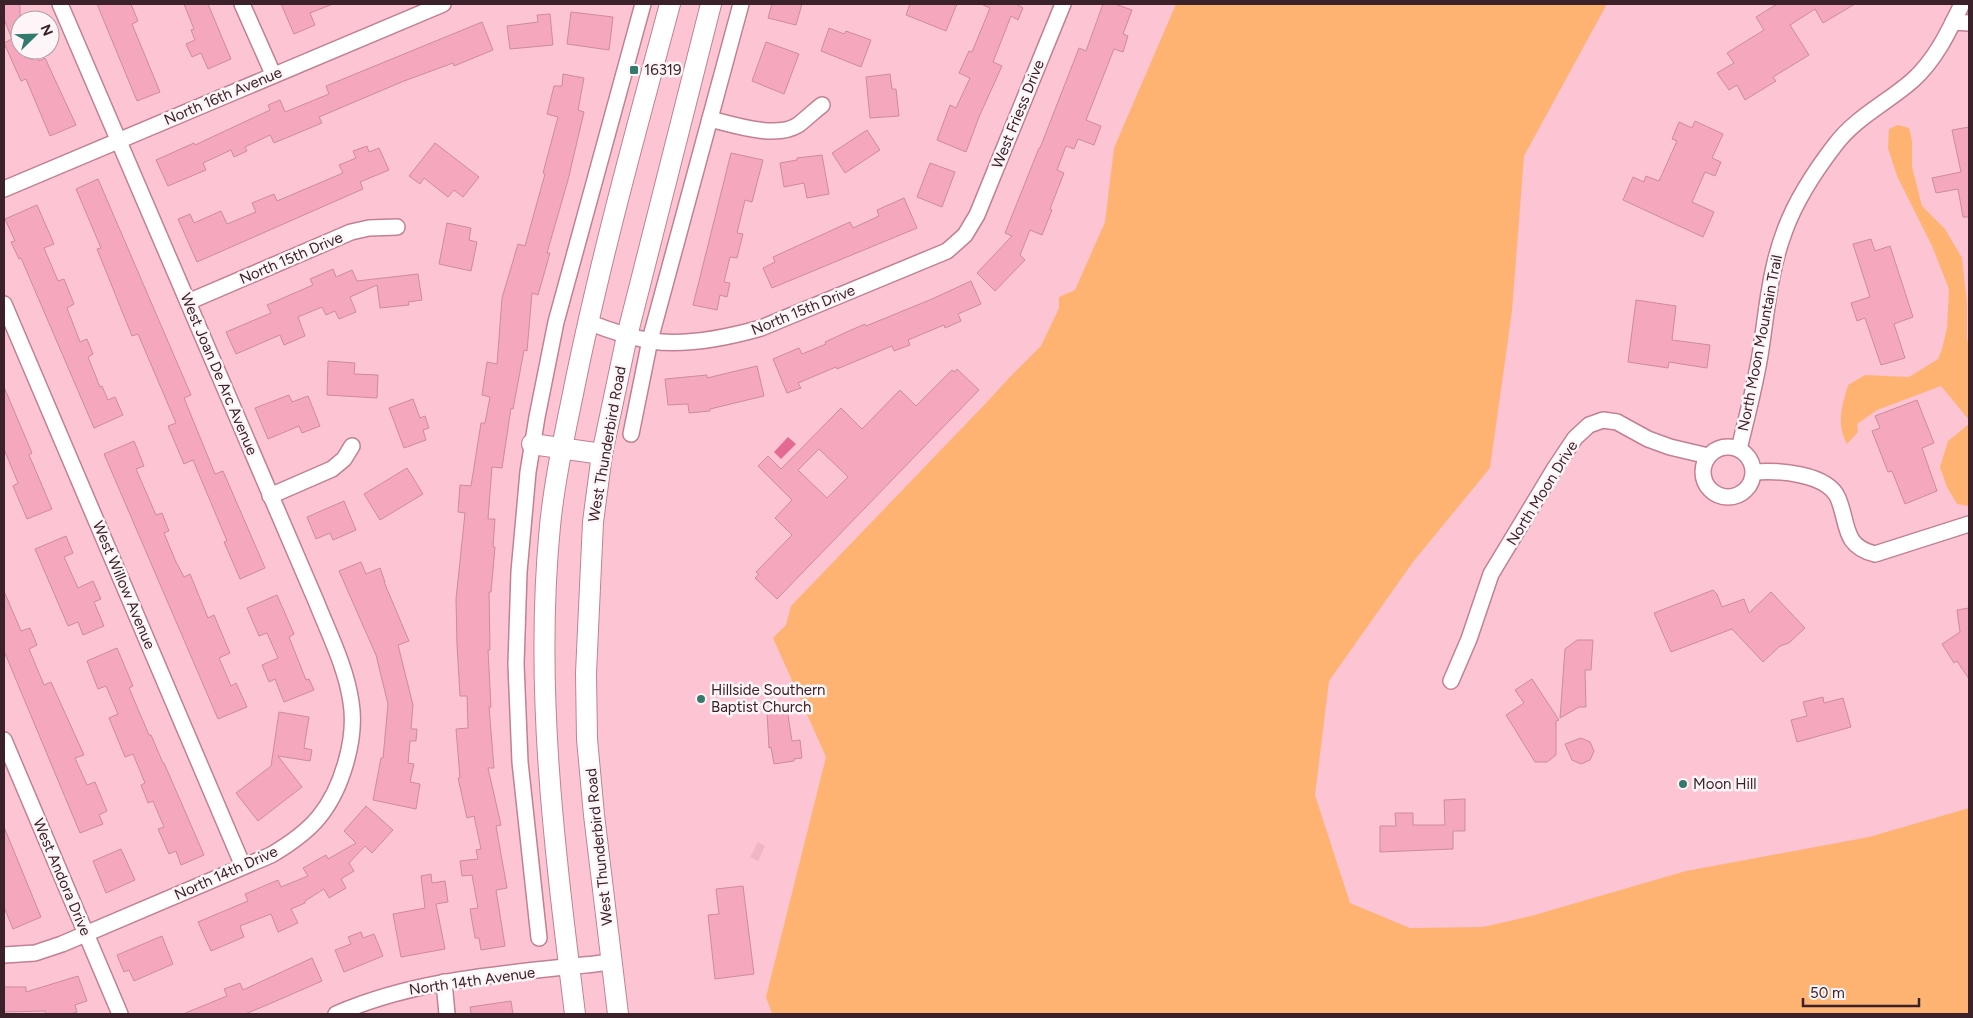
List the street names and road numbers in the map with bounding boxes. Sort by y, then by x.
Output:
street label: West Friess Drive [988,57,1048,171]
street label: North 16th Avenue [161,63,285,129]
street label: North 15th Drive [237,228,345,288]
street label: North Moon Mountain Trail [1734,253,1786,433]
street label: North 15th Drive [748,281,858,339]
street label: West Joan De Arc Avenue [177,290,261,458]
street label: West Thunderbird Road [584,365,630,523]
street label: North Moon Drive [1503,437,1581,549]
street label: West Willow Avenue [89,518,159,652]
street label: West Thunderbird Road [582,767,616,927]
street label: West Andora Drive [29,816,95,938]
street label: North 14th Drive [172,842,280,904]
street label: North 14th Avenue [408,963,536,999]

